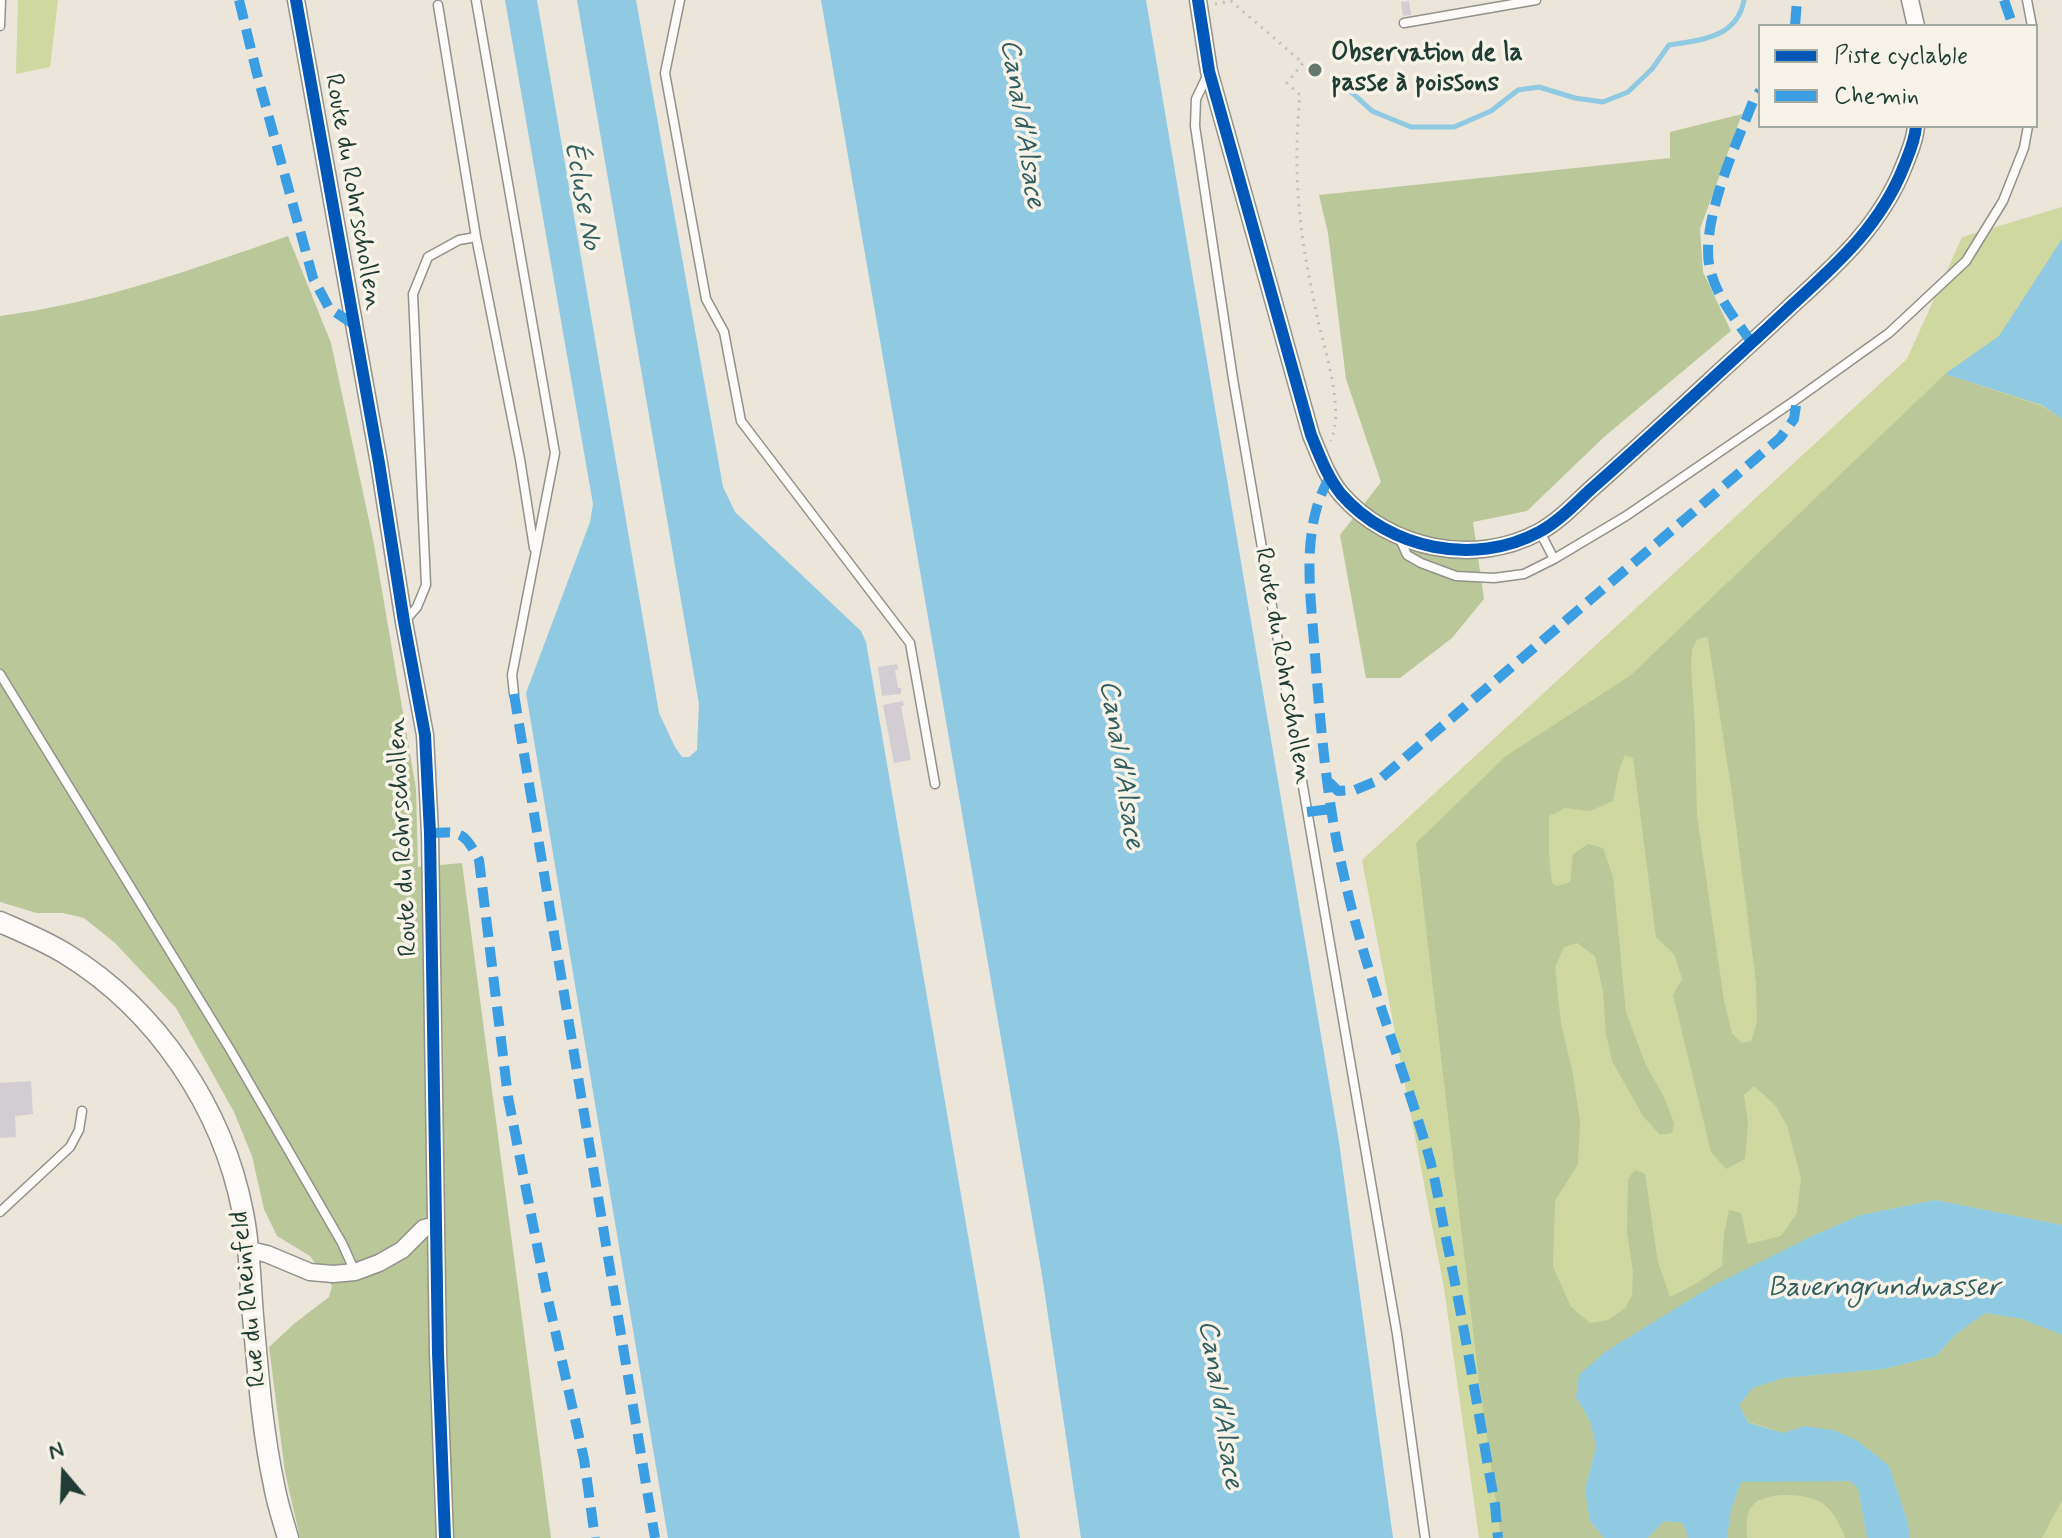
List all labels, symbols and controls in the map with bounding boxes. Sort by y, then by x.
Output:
legend [1758,24,2038,128]
water label: Canal d'Alsace [991,37,1051,211]
place label: Observation de la passe à poissons [1331,39,1523,100]
text: Piste cyclable [1834,41,1968,72]
marker: Observation de la passe à poissons [1306,61,1324,79]
street label: Route du Rohrschollen [316,71,388,313]
text: Chemin [1834,81,1919,112]
water label: Écluse No [555,139,607,253]
street label: Route du Rohrschollen [1246,545,1318,787]
water label: Canal d'Alsace [1090,678,1150,852]
street label: Route du Rohrschollen [382,717,426,957]
street label: Rue du Rheinfeld [225,1209,275,1389]
water label: Bauerngrundwasser [1768,1272,2000,1306]
water label: Canal d'Alsace [1189,1318,1249,1492]
north arrow [24,1434,104,1514]
text: N [45,1436,68,1467]

